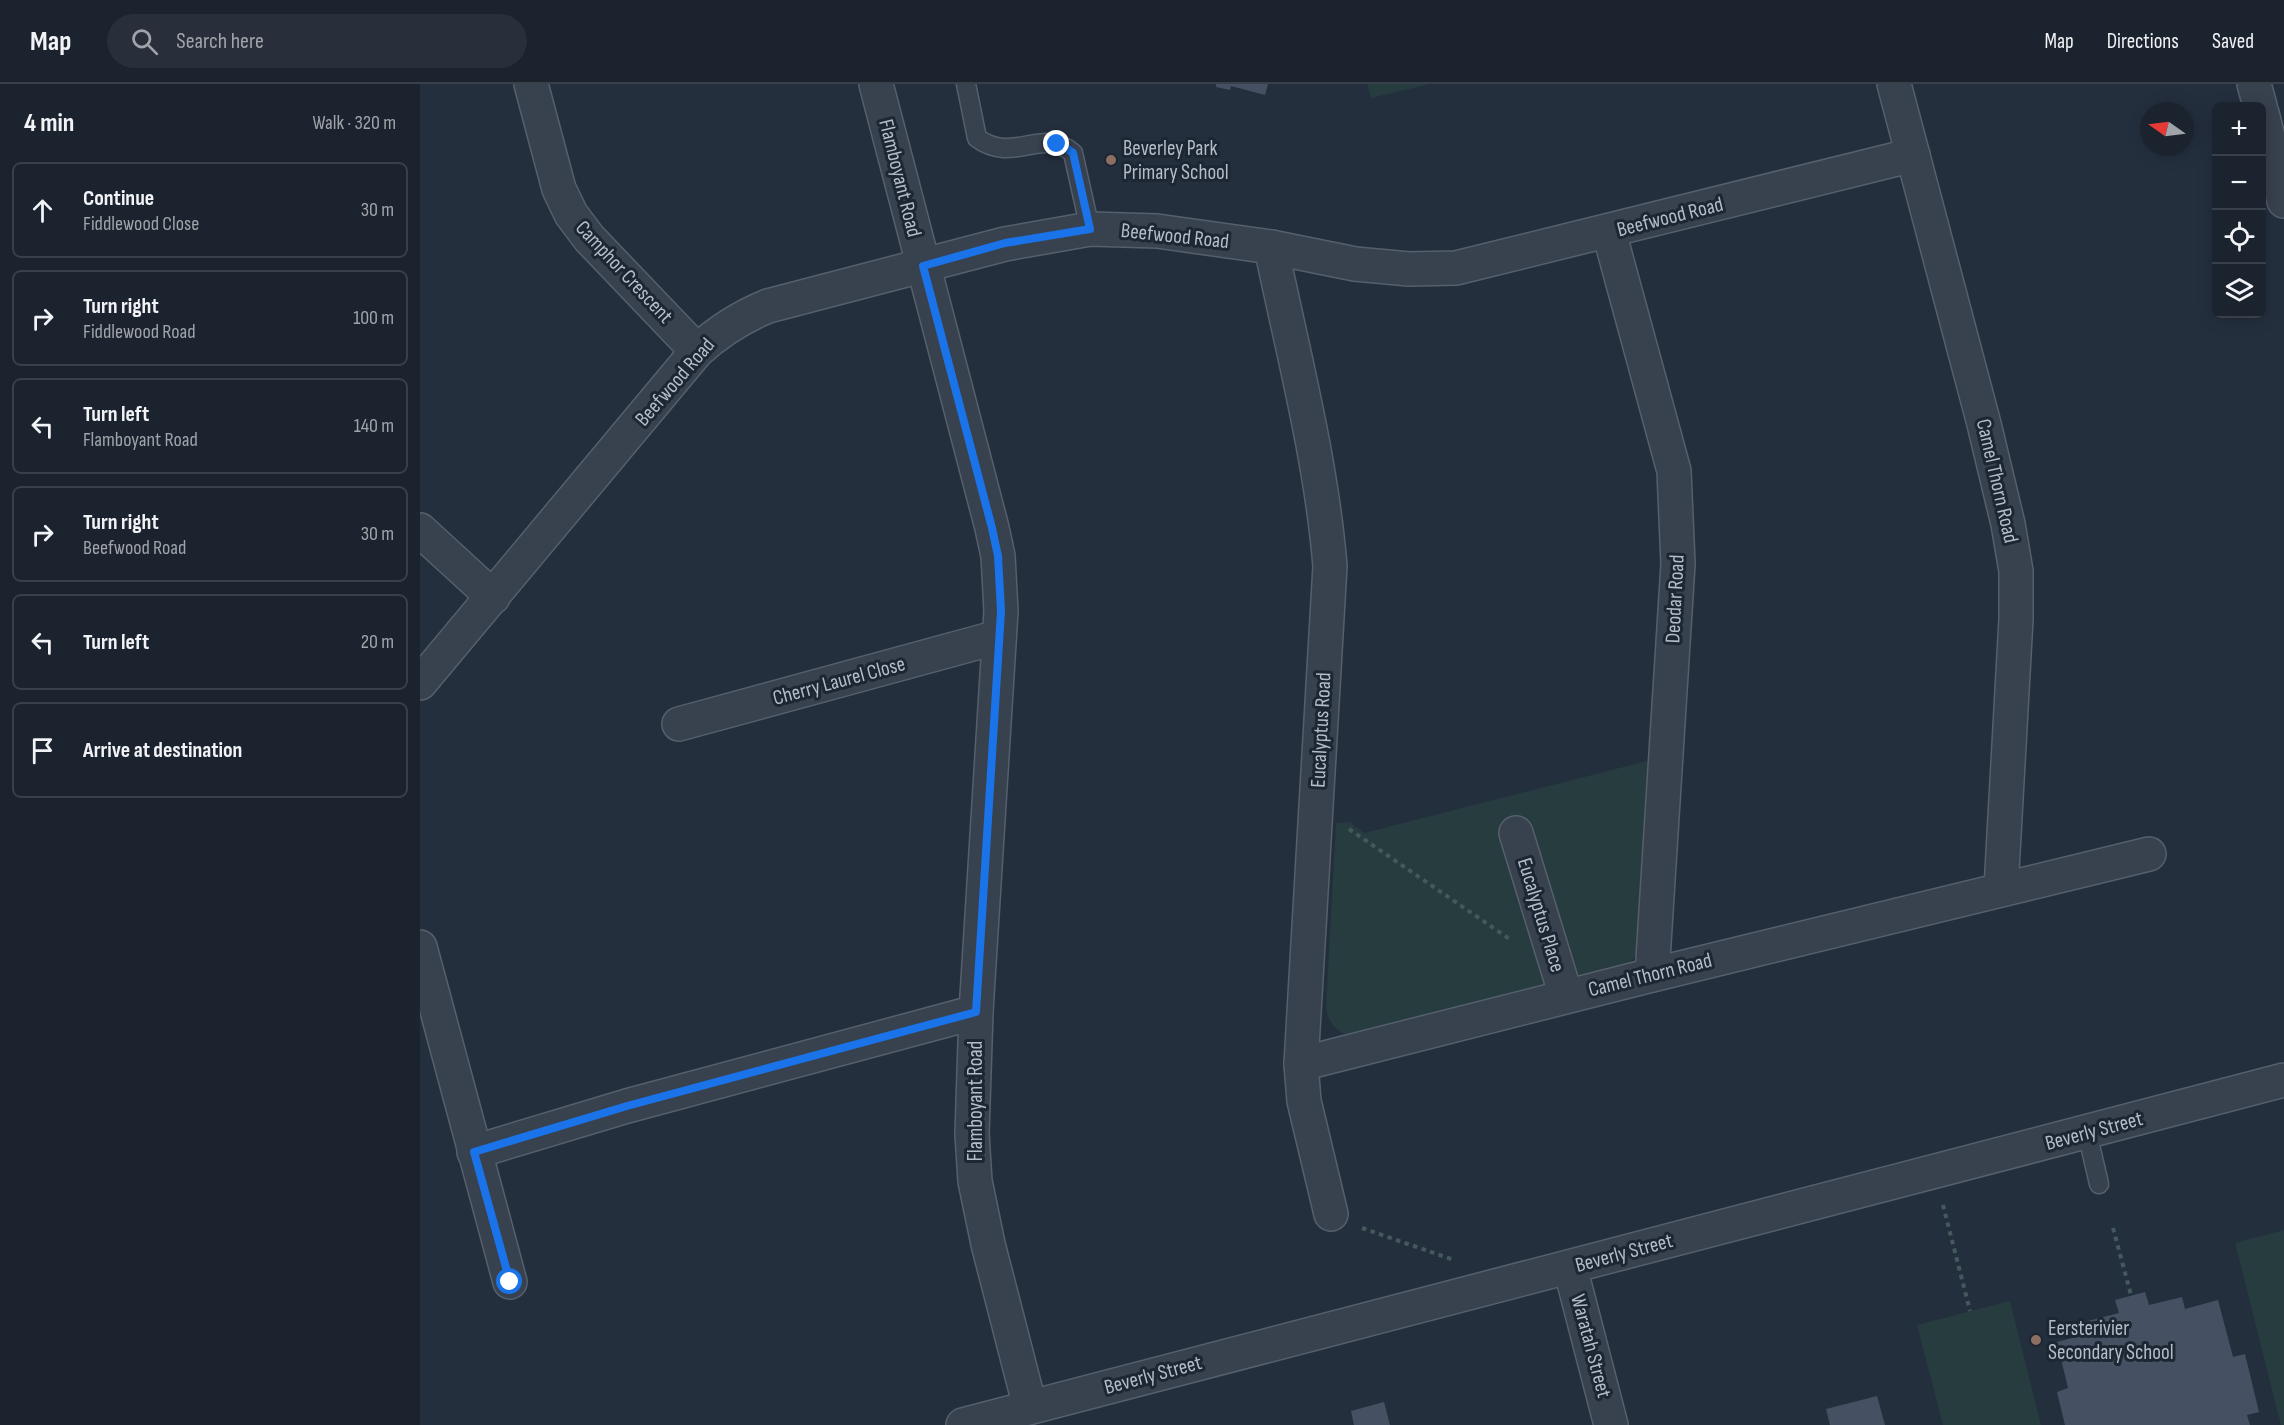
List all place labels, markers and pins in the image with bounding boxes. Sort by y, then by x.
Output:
place label: Beverley Park Primary School [1123,136,1229,185]
marker: Beverley Park Primary School [1104,153,1118,167]
place label: Eersterivier Secondary School [2048,1316,2174,1365]
marker: Eersterivier Secondary School [2029,1333,2043,1347]

